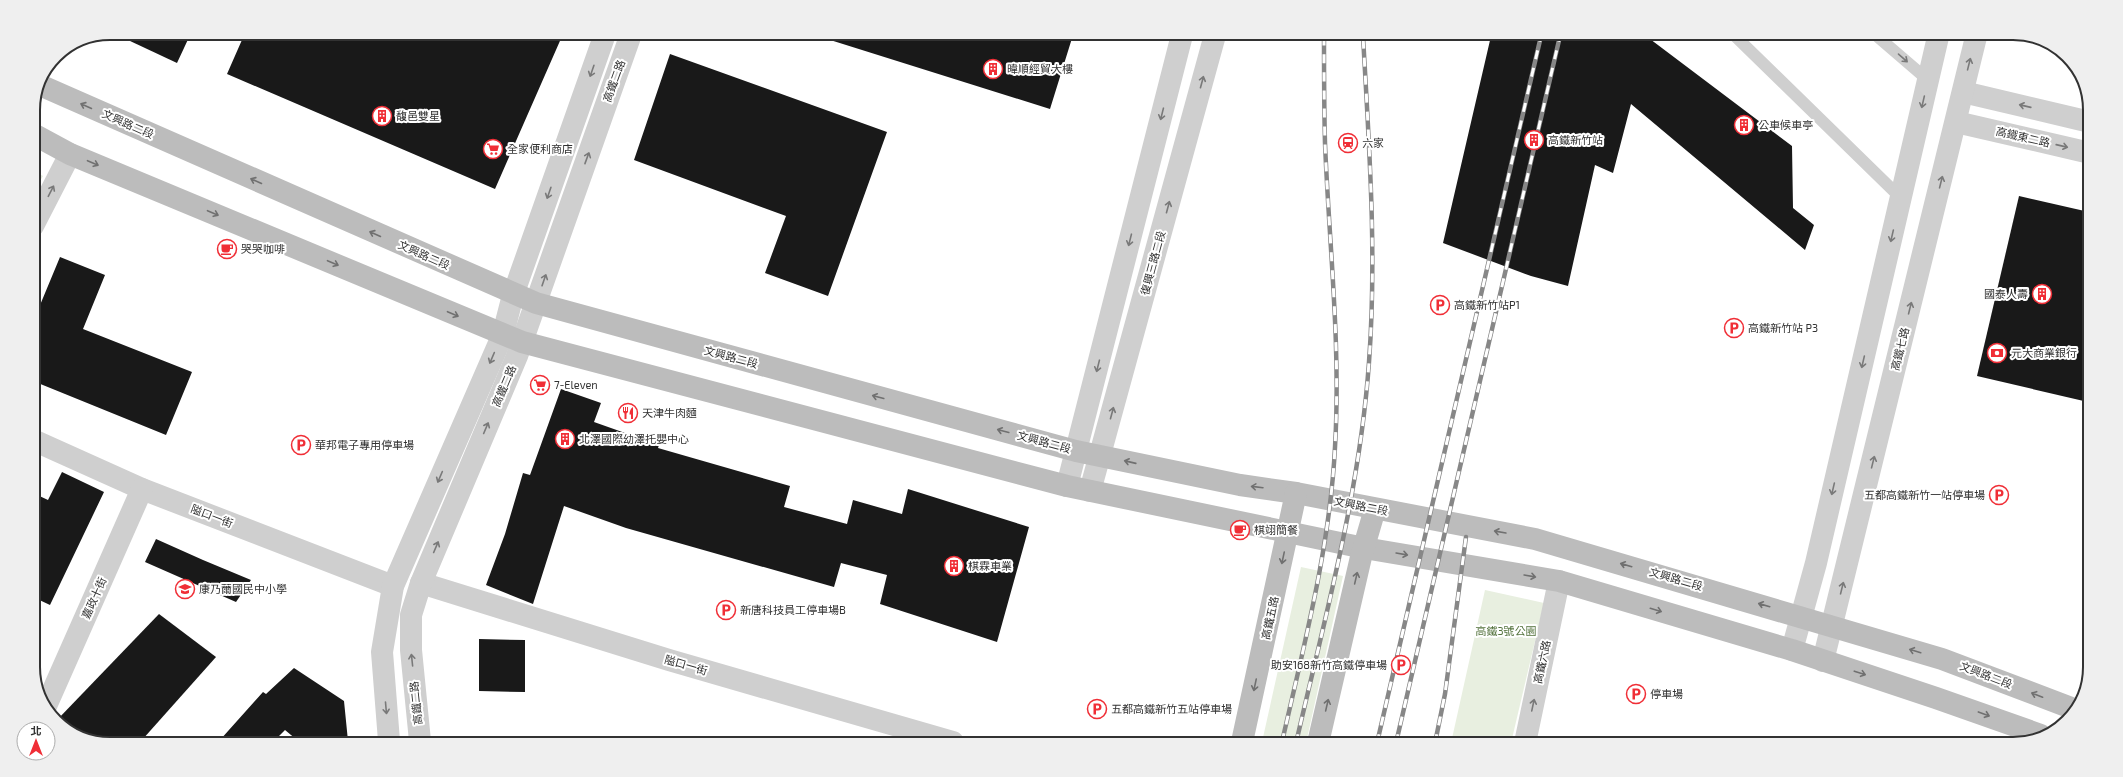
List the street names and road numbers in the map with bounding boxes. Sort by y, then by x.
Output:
street label: 高鐵二路 [600,58,627,104]
street label: 文興路二段 [100,106,156,141]
street label: 高鐵東二路 [1995,124,2051,149]
street label: 復興三路二段 [1138,229,1167,296]
street label: 文興路二段 [396,237,452,272]
street label: 高鐵七路 [1888,326,1911,372]
street label: 文興路二段 [703,343,759,370]
street label: 高鐵二路 [489,363,518,409]
street label: 文興路二段 [1016,428,1072,455]
street label: 文興路二段 [1333,494,1389,517]
street label: 隘口一街 [189,502,235,529]
street label: 文興路二段 [1648,565,1704,592]
street label: 嘉政十街 [79,575,108,621]
street label: 高鐵五路 [1259,595,1280,641]
street label: 高鐵六路 [1531,639,1552,685]
street label: 隘口一街 [663,652,709,677]
street label: 文興路二段 [1958,659,2014,690]
street label: 高鐵二路 [407,680,424,726]

